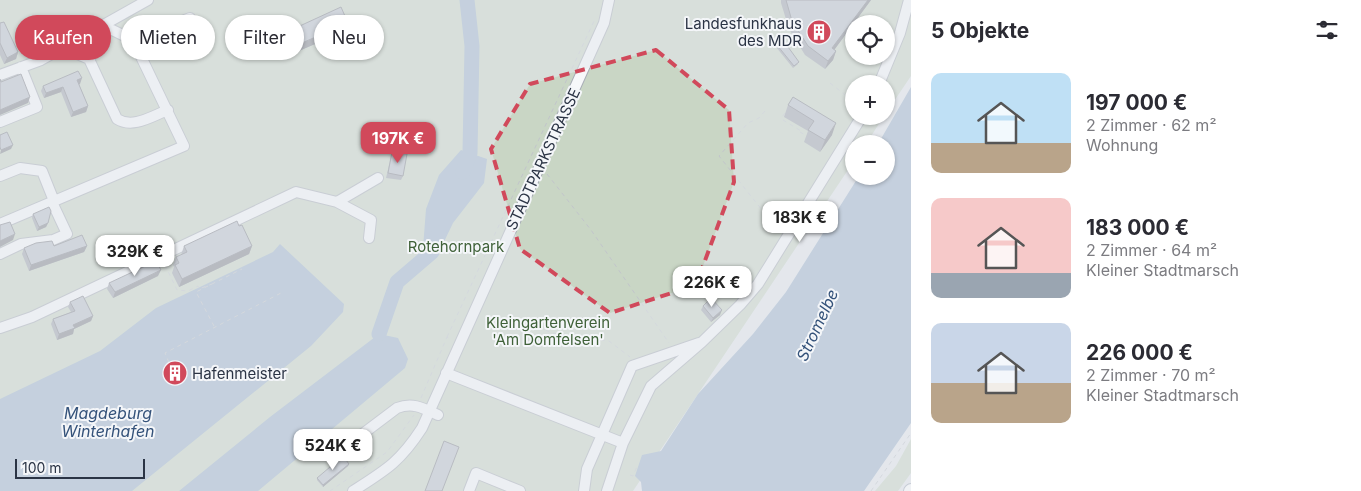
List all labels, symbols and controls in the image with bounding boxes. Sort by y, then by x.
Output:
place label: Landesfunkhaus des MDR [685,14,802,50]
chip: Kaufen [15,15,111,60]
chip: Mieten [121,15,215,60]
chip: Filter [225,15,304,60]
chip: Neu [314,15,384,60]
map controls [845,15,895,185]
button: locate [845,15,895,65]
icon: filters [1313,16,1341,44]
text: 5 Objekte [931,18,1029,43]
building icon: Landesfunkhaus des MDR [806,19,832,45]
button: + [845,75,895,125]
street label: STADTPARKSTRASSE [502,85,584,233]
text: 197 000 € [1086,90,1187,115]
icon: home [971,93,1031,153]
text: 2 Zimmer · 62 m² [1086,115,1216,135]
pin: 197K € [357,121,439,164]
text: 197K € [372,128,424,148]
button: − [845,135,895,185]
text: Wohnung [1086,135,1158,155]
pin: 183K € [759,200,841,243]
text: 183K € [773,207,827,227]
text: 183 000 € [1086,215,1189,240]
icon: home [971,218,1031,278]
pin: 329K € [94,234,176,277]
park label: Rotehornpark [408,237,505,256]
text: 2 Zimmer · 64 m² [1086,240,1217,260]
text: 329K € [106,241,164,261]
text: Kleiner Stadtmarsch [1086,260,1239,280]
pin: 226K € [671,266,753,308]
text: 226K € [684,272,740,292]
water label: Stromelbe [792,286,842,364]
park label: Kleingartenverein 'Am Domfelsen' [486,313,610,349]
text: 226 000 € [1086,340,1193,365]
icon: home [971,343,1031,403]
building icon: Hafenmeister [162,360,188,386]
place label: Hafenmeister [192,364,287,383]
text: 2 Zimmer · 70 m² [1086,365,1216,385]
text: Kleiner Stadtmarsch [1086,385,1239,405]
water label: Magdeburg Winterhafen [61,403,155,441]
pin: 524K € [292,428,374,471]
text: 524K € [304,435,362,455]
scale bar [15,456,145,479]
text: 100 m [22,459,62,476]

